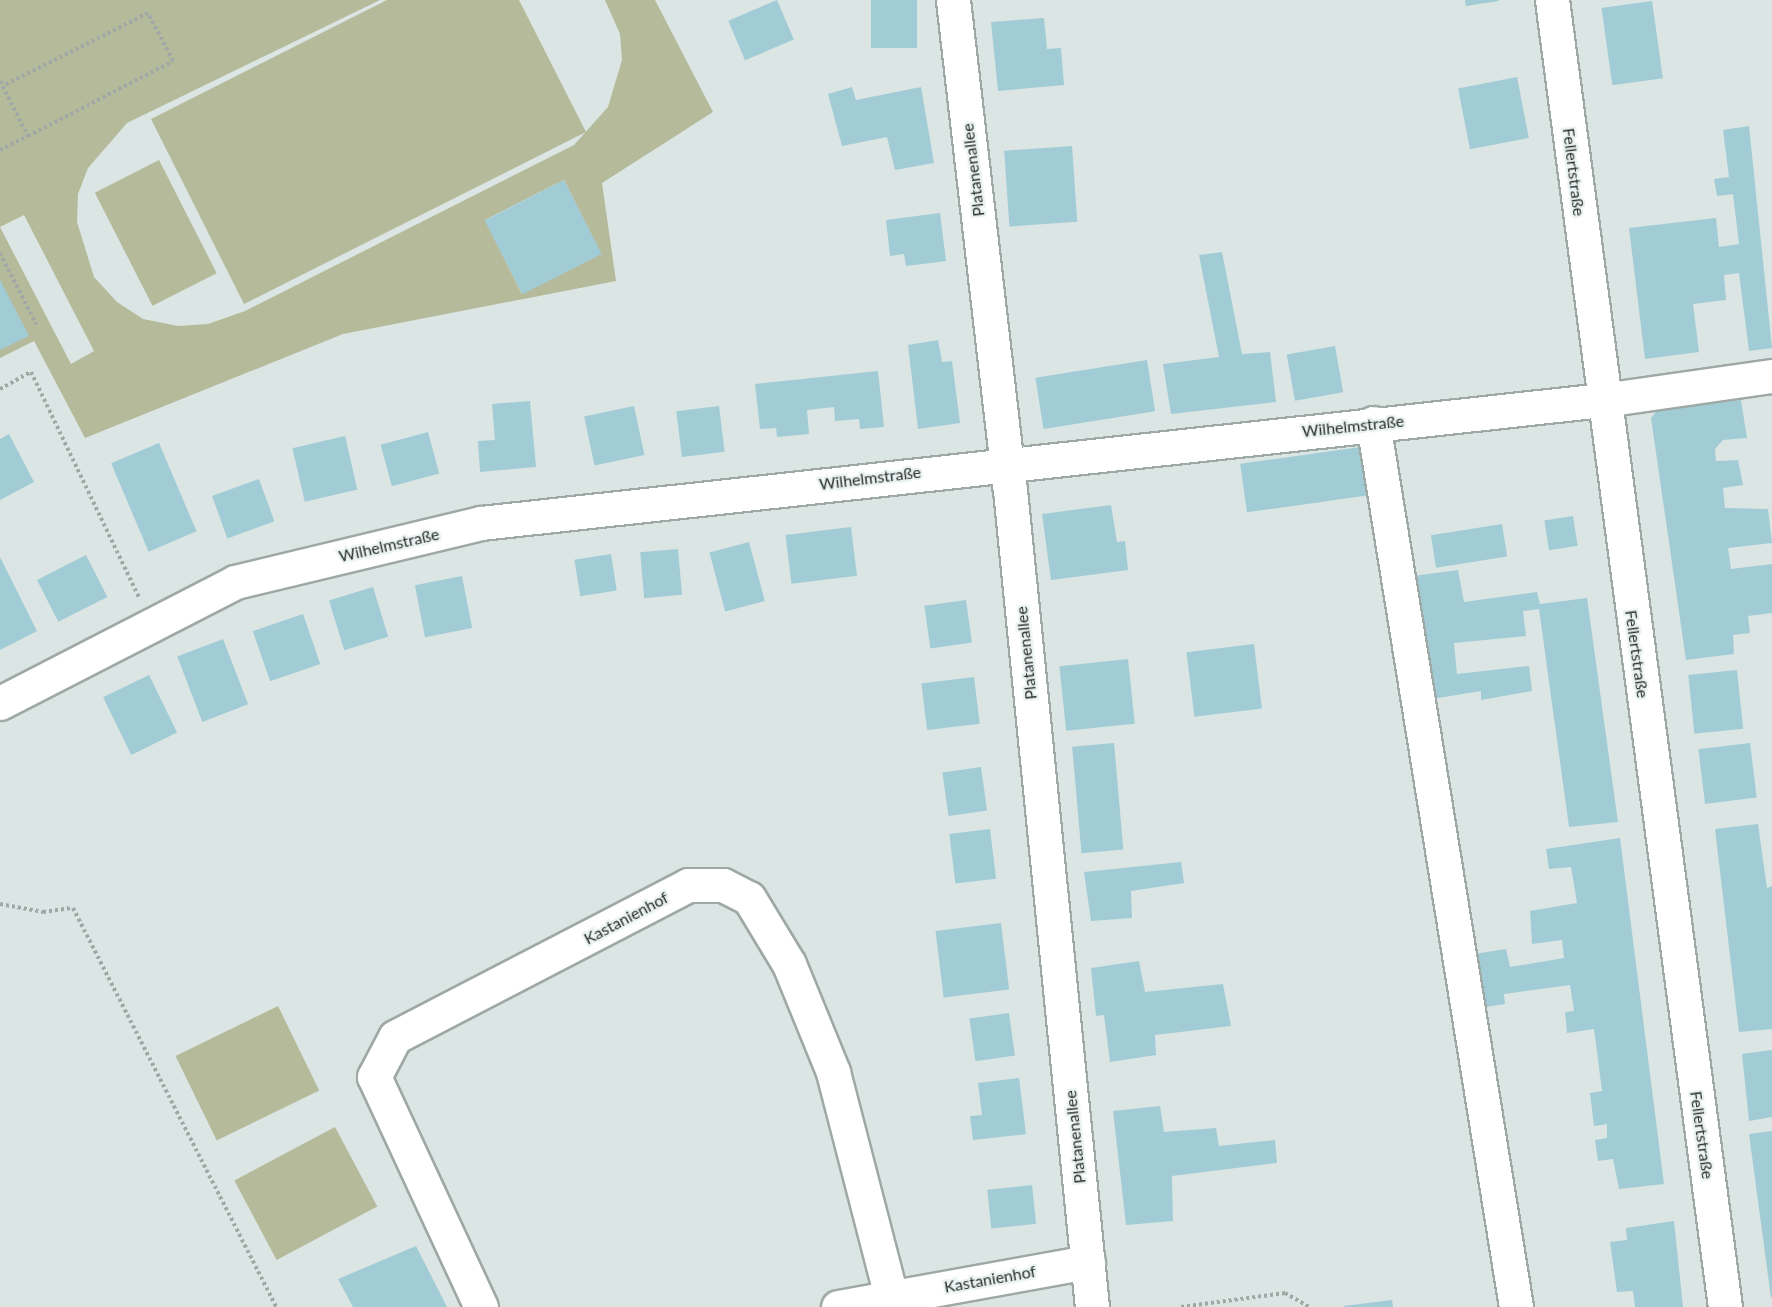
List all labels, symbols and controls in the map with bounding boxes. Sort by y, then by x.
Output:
street label: Platanenallee [958,122,988,218]
street label: Fellertstraße [1559,127,1589,217]
street label: Wilhelmstraße [1301,411,1405,441]
street label: Wilhelmstraße [818,462,922,494]
street label: Wilhelmstraße [337,524,441,566]
street label: Platanenallee [1012,605,1040,701]
street label: Fellertstraße [1621,609,1653,699]
street label: Kastanienhof [581,888,671,948]
street label: Platanenallee [1061,1089,1089,1185]
street label: Fellertstraße [1686,1090,1718,1180]
street label: Kastanienhof [943,1261,1037,1297]

